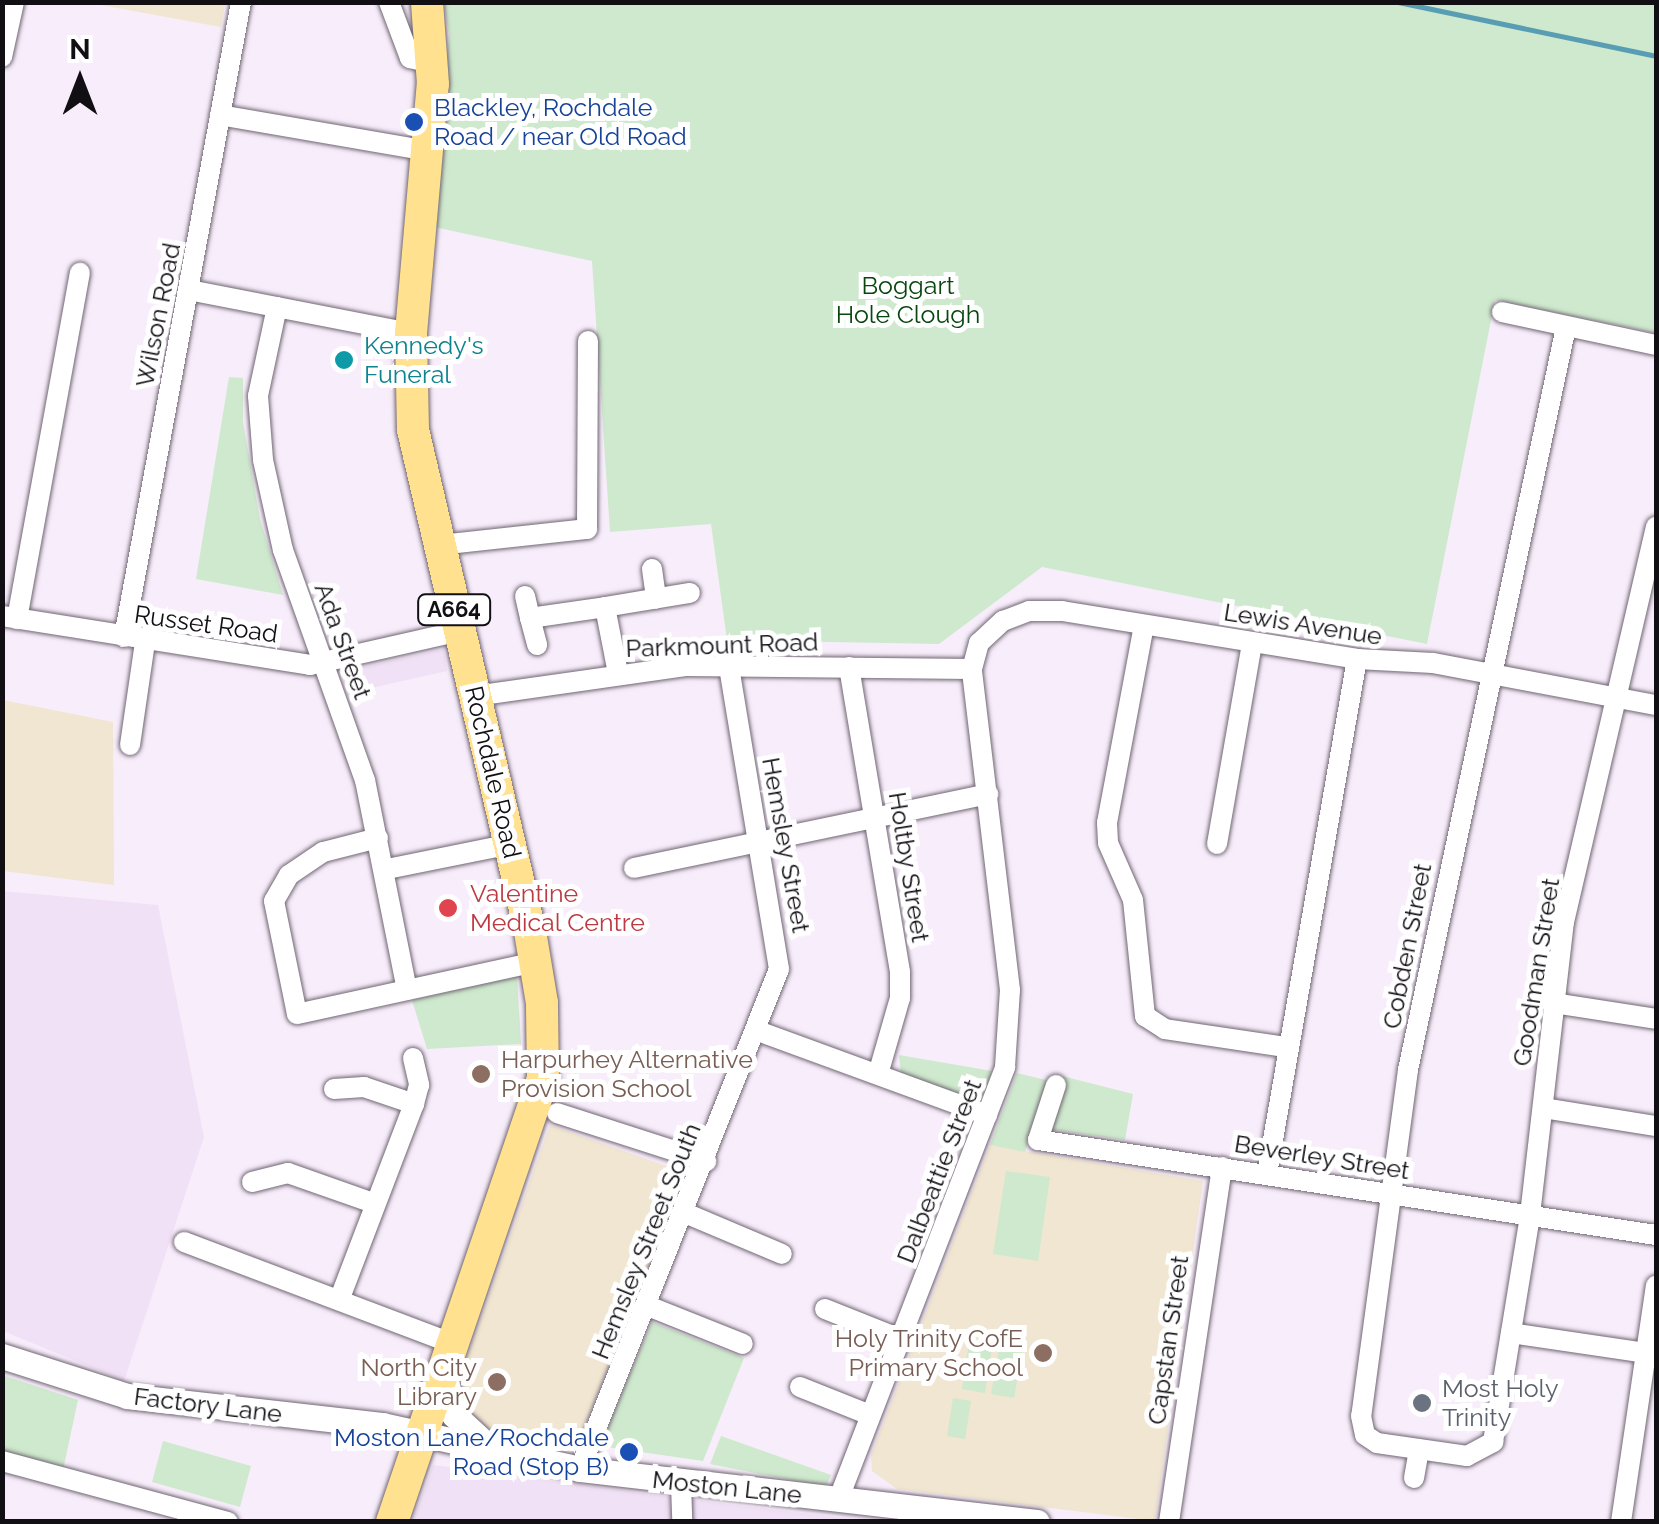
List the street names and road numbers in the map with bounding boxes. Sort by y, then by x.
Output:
street label: Wilson Road [129,240,187,390]
street label: Ada Street [308,579,378,703]
road number: A664 [416,593,492,627]
street label: Lewis Avenue [1221,597,1385,651]
street label: Russet Road [132,599,280,649]
street label: Parkmount Road [625,627,819,663]
street label: Rochdale Road [459,683,527,861]
street label: Hemsley Street [756,755,816,935]
street label: Holtby Street [882,789,936,945]
street label: Cobden Street [1376,861,1438,1031]
street label: Goodman Street [1506,876,1566,1068]
street label: Dalbeattie Street [890,1075,988,1267]
street label: Hemsley Street South [585,1118,707,1364]
street label: Beverley Street [1232,1128,1412,1186]
street label: Capstan Street [1141,1253,1195,1427]
street label: Factory Lane [132,1381,284,1429]
street label: Moston Lane [651,1464,803,1510]

